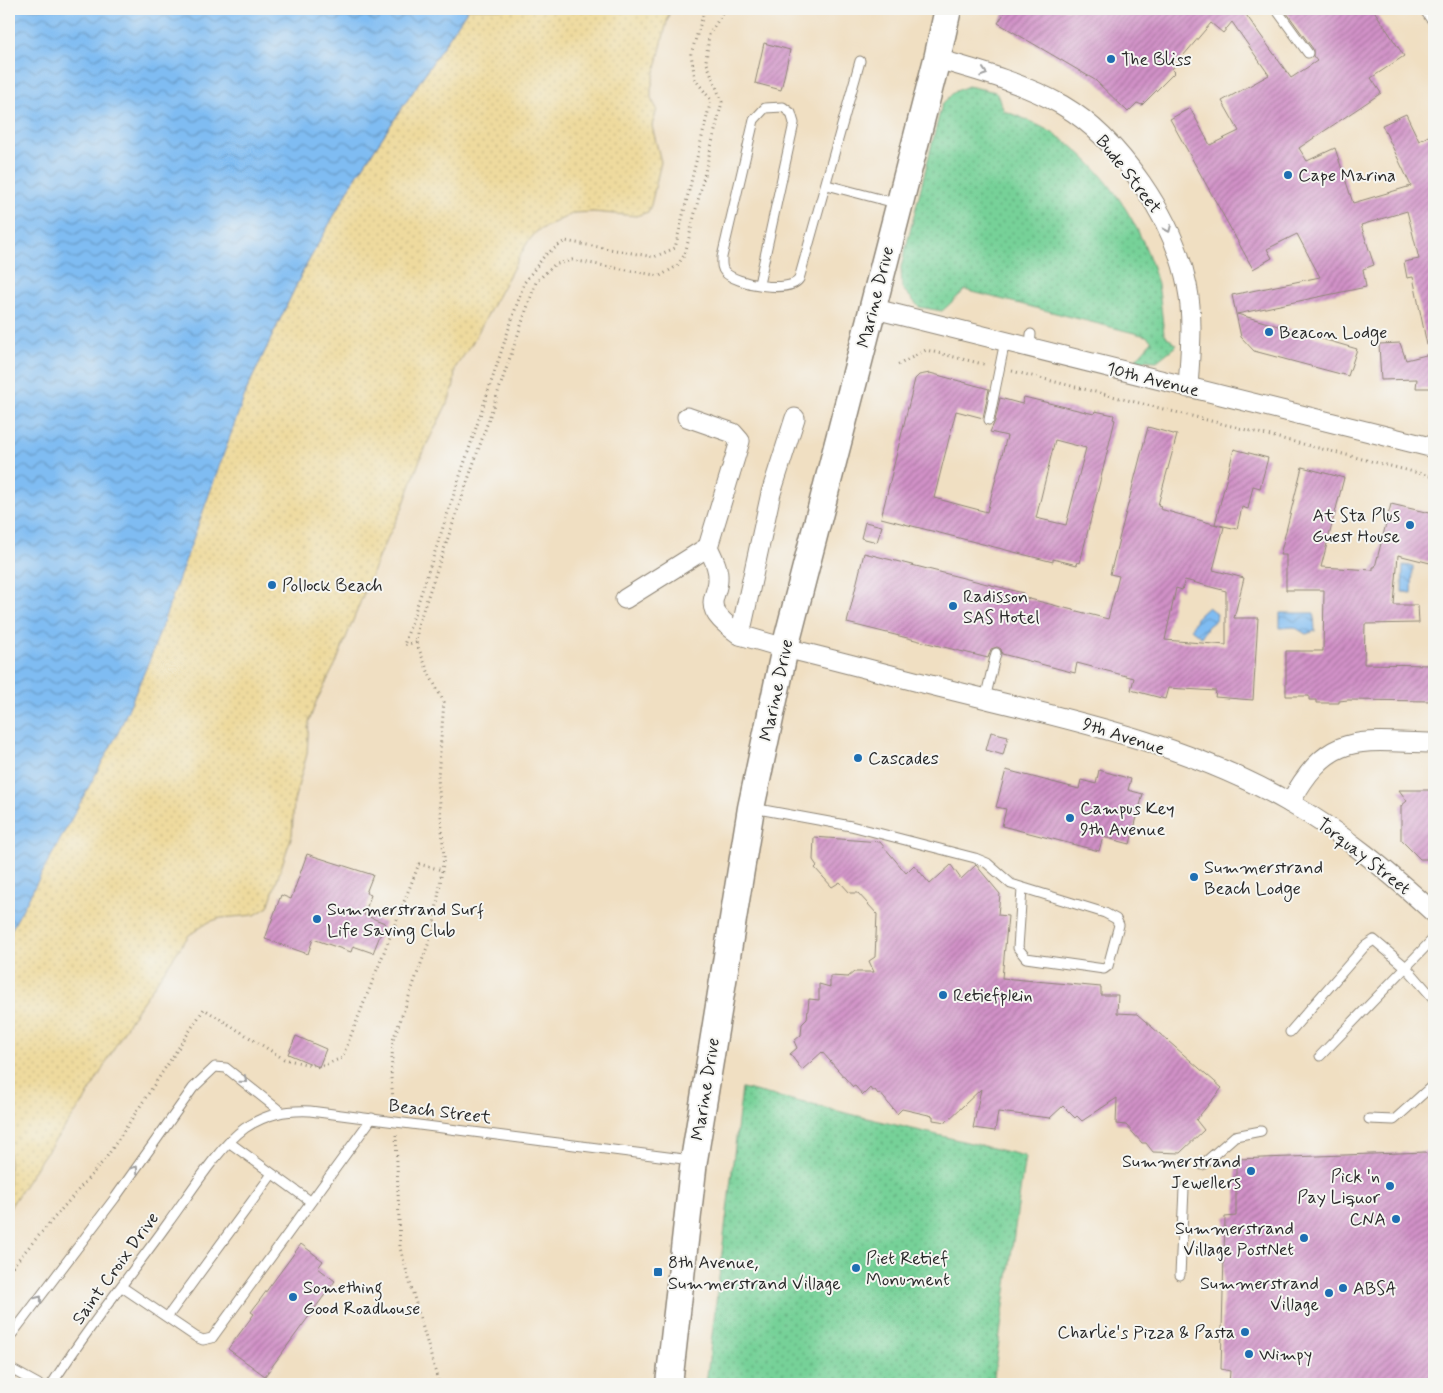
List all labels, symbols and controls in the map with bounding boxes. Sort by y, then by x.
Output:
place label: The Bliss [1121,48,1192,72]
marker: The Bliss [1105,53,1117,65]
one-way arrow [979,67,987,77]
street label: Bude Street [1090,130,1167,219]
place label: Cape Marina [1298,164,1396,188]
marker: Cape Marina [1282,169,1294,181]
one-way arrow [1161,224,1172,233]
street label: Marine Drive [852,244,900,350]
place label: Beacon Lodge [1279,321,1388,346]
marker: Beacon Lodge [1263,326,1275,338]
street label: 10th Avenue [1104,357,1202,403]
place label: At Sta Plus Guest House [1312,504,1400,549]
marker: At Sta Plus Guest House [1404,519,1416,531]
place label: Pollock Beach [282,574,383,598]
marker: Pollock Beach [266,579,278,591]
place label: Radisson SAS Hotel [963,585,1040,630]
marker: Radisson SAS Hotel [947,600,959,612]
street label: Marine Drive [754,637,799,743]
street label: 9th Avenue [1079,712,1168,762]
place label: Cascades [868,747,939,771]
marker: Cascades [852,752,864,764]
place label: Campus Key 9th Avenue [1080,797,1175,842]
marker: Campus Key 9th Avenue [1064,812,1076,824]
street label: Torquay Street [1312,813,1415,901]
place label: Summerstrand Beach Lodge [1204,856,1323,902]
marker: Summerstrand Beach Lodge [1188,871,1200,883]
place label: Summerstrand Surf Life Saving Club [327,898,484,944]
marker: Summerstrand Surf Life Saving Club [311,913,323,925]
place label: Retiefplein [953,984,1033,1008]
marker: Retiefplein [937,989,949,1001]
street label: Marine Drive [686,1036,726,1142]
one-way arrow [238,1075,247,1084]
street label: Beach Street [387,1094,493,1130]
place label: Summerstrand Jewellers [1122,1150,1241,1195]
marker: Summerstrand Jewellers [1245,1165,1257,1177]
place label: Pick 'n Pay Liquor [1297,1165,1381,1210]
one-way arrow [130,1166,138,1175]
marker: Pick 'n Pay Liquor [1384,1180,1396,1192]
street label: Saint Croix Drive [67,1207,165,1330]
place label: CNA [1350,1208,1386,1232]
marker: CNA [1390,1213,1402,1225]
place label: Summerstrand Village PostNet [1175,1217,1294,1262]
marker: Summerstrand Village PostNet [1298,1232,1310,1244]
place label: Piet Retief Monument [866,1247,950,1292]
place label: 8th Avenue, Summerstrand Village [668,1251,841,1296]
marker: Piet Retief Monument [850,1262,862,1274]
marker: 8th Avenue, Summerstrand Village [652,1266,664,1278]
place label: Summerstrand Village [1200,1272,1319,1317]
place label: Something Good Roadhouse [303,1276,420,1321]
place label: ABSA [1353,1277,1397,1301]
marker: ABSA [1337,1282,1349,1294]
marker: Summerstrand Village [1323,1287,1335,1299]
marker: Something Good Roadhouse [287,1291,299,1303]
one-way arrow [33,1296,42,1305]
place label: Charlie's Pizza & Pasta [1057,1321,1235,1345]
marker: Charlie's Pizza & Pasta [1239,1326,1251,1338]
place label: Wimpy [1259,1343,1312,1367]
marker: Wimpy [1243,1348,1255,1360]

